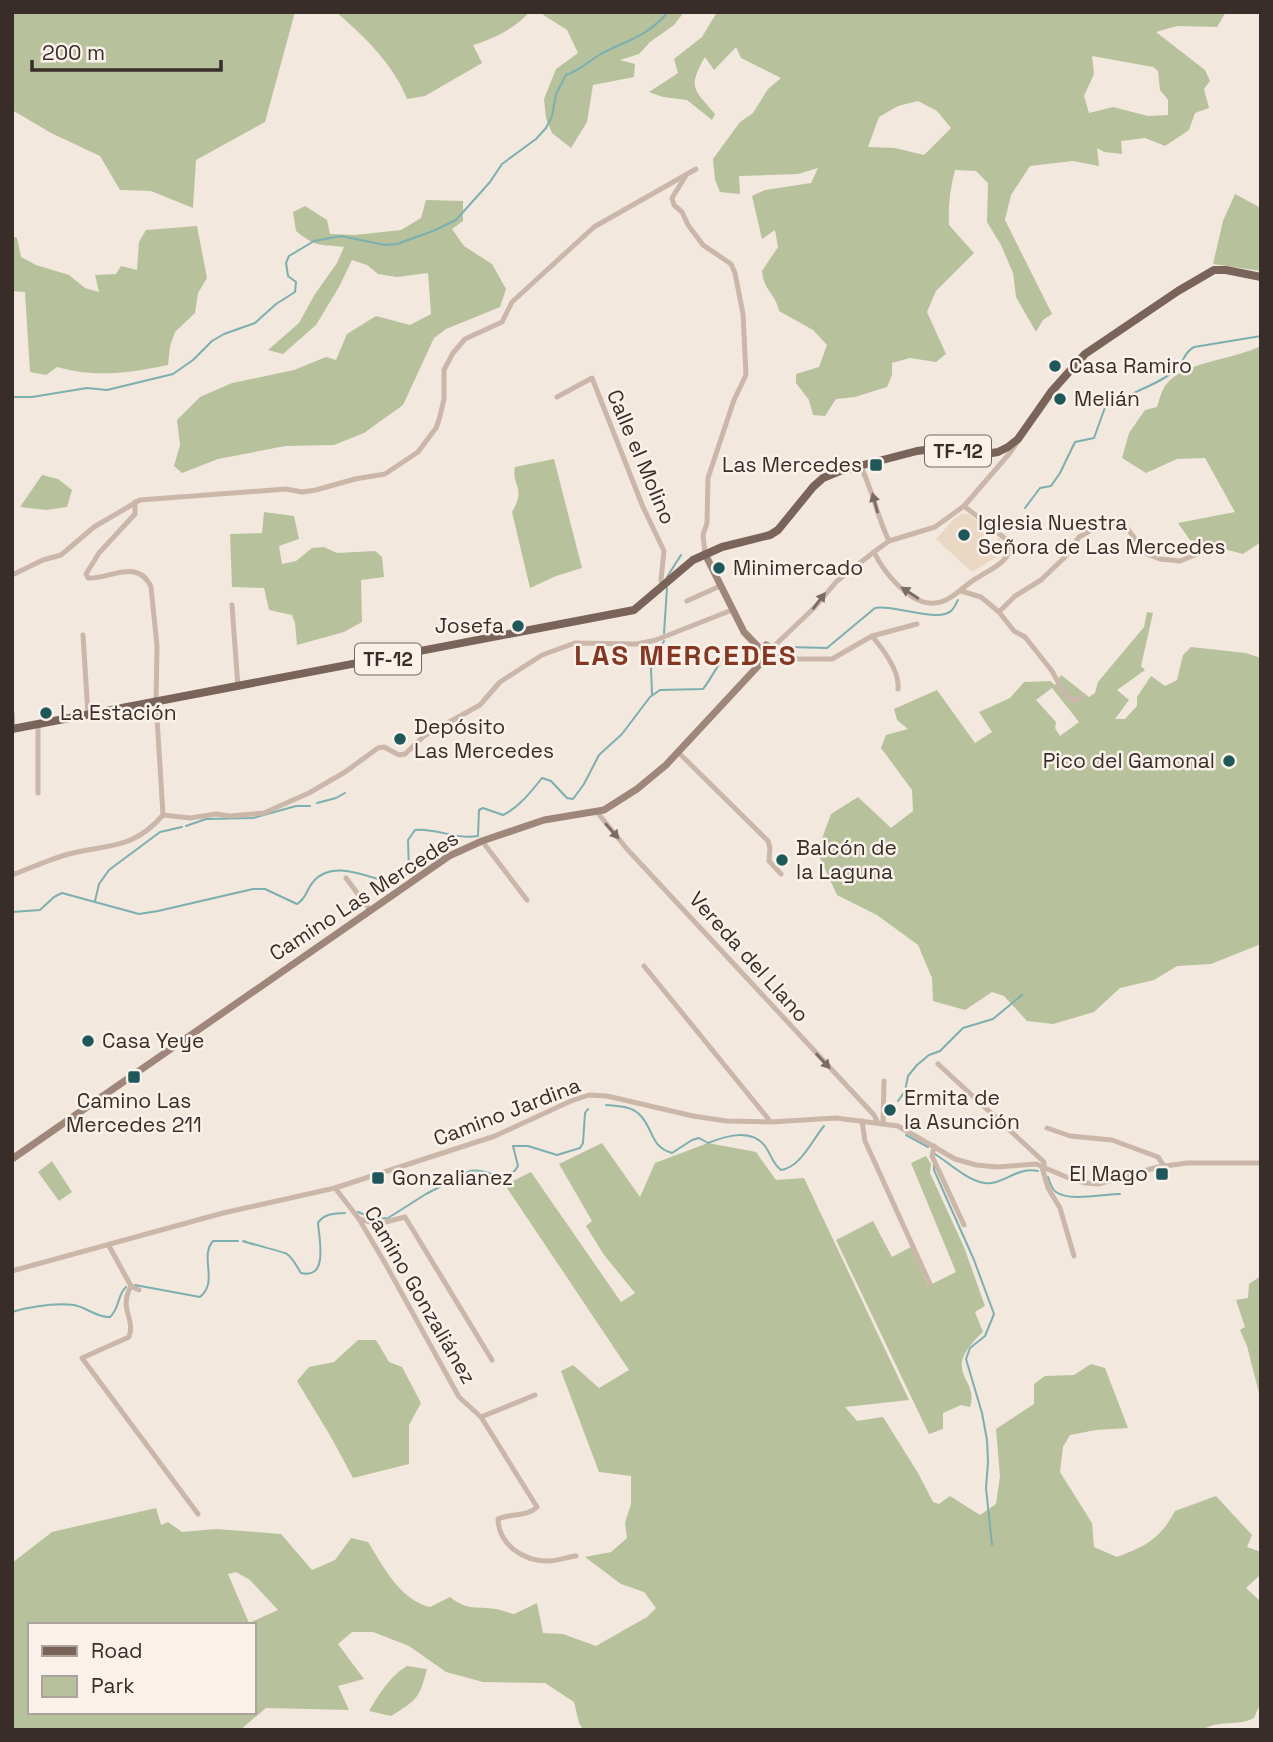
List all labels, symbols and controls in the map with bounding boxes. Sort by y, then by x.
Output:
scale bar [32,28,220,72]
text: 200 m [42,39,105,66]
place label: Casa Ramiro [1069,352,1192,379]
marker: Casa Ramiro [1047,358,1063,374]
street label: Calle el Molino [601,385,682,528]
place label: Melián [1074,385,1140,412]
marker: Melián [1052,391,1068,407]
road number: TF-12 [925,436,991,466]
place label: Las Mercedes [722,451,862,478]
marker: Las Mercedes [868,457,884,473]
one-way arrow [869,492,880,514]
place label: Iglesia Nuestra Señora de Las Mercedes [978,509,1226,560]
marker: Iglesia Nuestra Señora de Las Mercedes [956,527,972,543]
place label: Minimercado [733,554,863,581]
marker: Minimercado [711,560,727,576]
one-way arrow [901,587,920,600]
one-way arrow [812,592,826,611]
place label: Josefa [435,612,504,639]
marker: Josefa [510,618,526,634]
district label: LAS MERCEDES [574,637,798,673]
road number: TF-12 [355,644,421,674]
place label: La Estación [60,699,177,726]
marker: La Estación [38,705,54,721]
place label: Depósito Las Mercedes [414,713,554,764]
marker: Depósito Las Mercedes [392,731,408,747]
place label: Pico del Gamonal [1043,747,1215,774]
marker: Pico del Gamonal [1221,753,1237,769]
one-way arrow [604,822,620,840]
street label: Camino Las Mercedes [264,824,463,967]
place label: Balcón de la Laguna [796,834,897,885]
marker: Balcón de la Laguna [774,852,790,868]
street label: Vereda del Llano [684,886,815,1028]
place label: Casa Yeye [102,1027,204,1054]
marker: Casa Yeye [80,1033,96,1049]
one-way arrow [814,1052,830,1069]
marker: Camino Las Mercedes 211 [126,1069,142,1085]
street label: Camino Jardina [430,1071,584,1152]
place label: Ermita de la Asunción [904,1084,1020,1135]
place label: Camino Las Mercedes 211 [66,1087,202,1138]
marker: Ermita de la Asunción [882,1102,898,1118]
place label: El Mago [1069,1160,1148,1187]
place label: Gonzalianez [392,1164,513,1191]
marker: El Mago [1154,1166,1170,1182]
marker: Gonzalianez [370,1170,386,1186]
street label: Camino Gonzaliánez [359,1201,482,1389]
legend [28,1623,256,1714]
text: Road [91,1637,143,1664]
text: Park [91,1672,135,1699]

